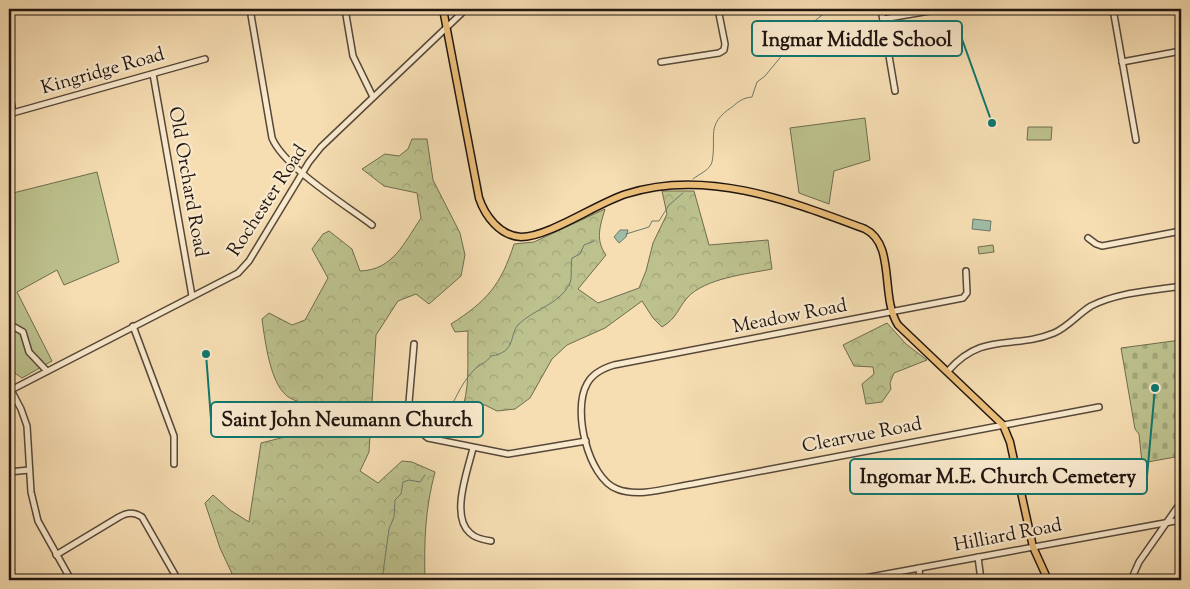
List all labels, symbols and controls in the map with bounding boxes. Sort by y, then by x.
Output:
callout: Ingmar Middle School [752,21,962,56]
text: Ingmar Middle School [762,27,953,56]
street label: Kingridge Road [38,41,168,103]
street label: Old Orchard Road [160,105,214,260]
street label: Rochester Road [222,140,314,262]
street label: Meadow Road [731,293,850,341]
callout: Saint John Neumann Church [211,402,483,437]
text: Saint John Neumann Church [221,407,473,436]
street label: Clearvue Road [800,411,924,461]
callout: Ingomar M.E. Church Cemetery [850,459,1147,494]
text: Ingomar M.E. Church Cemetery [860,464,1136,493]
street label: Hilliard Road [952,512,1065,560]

